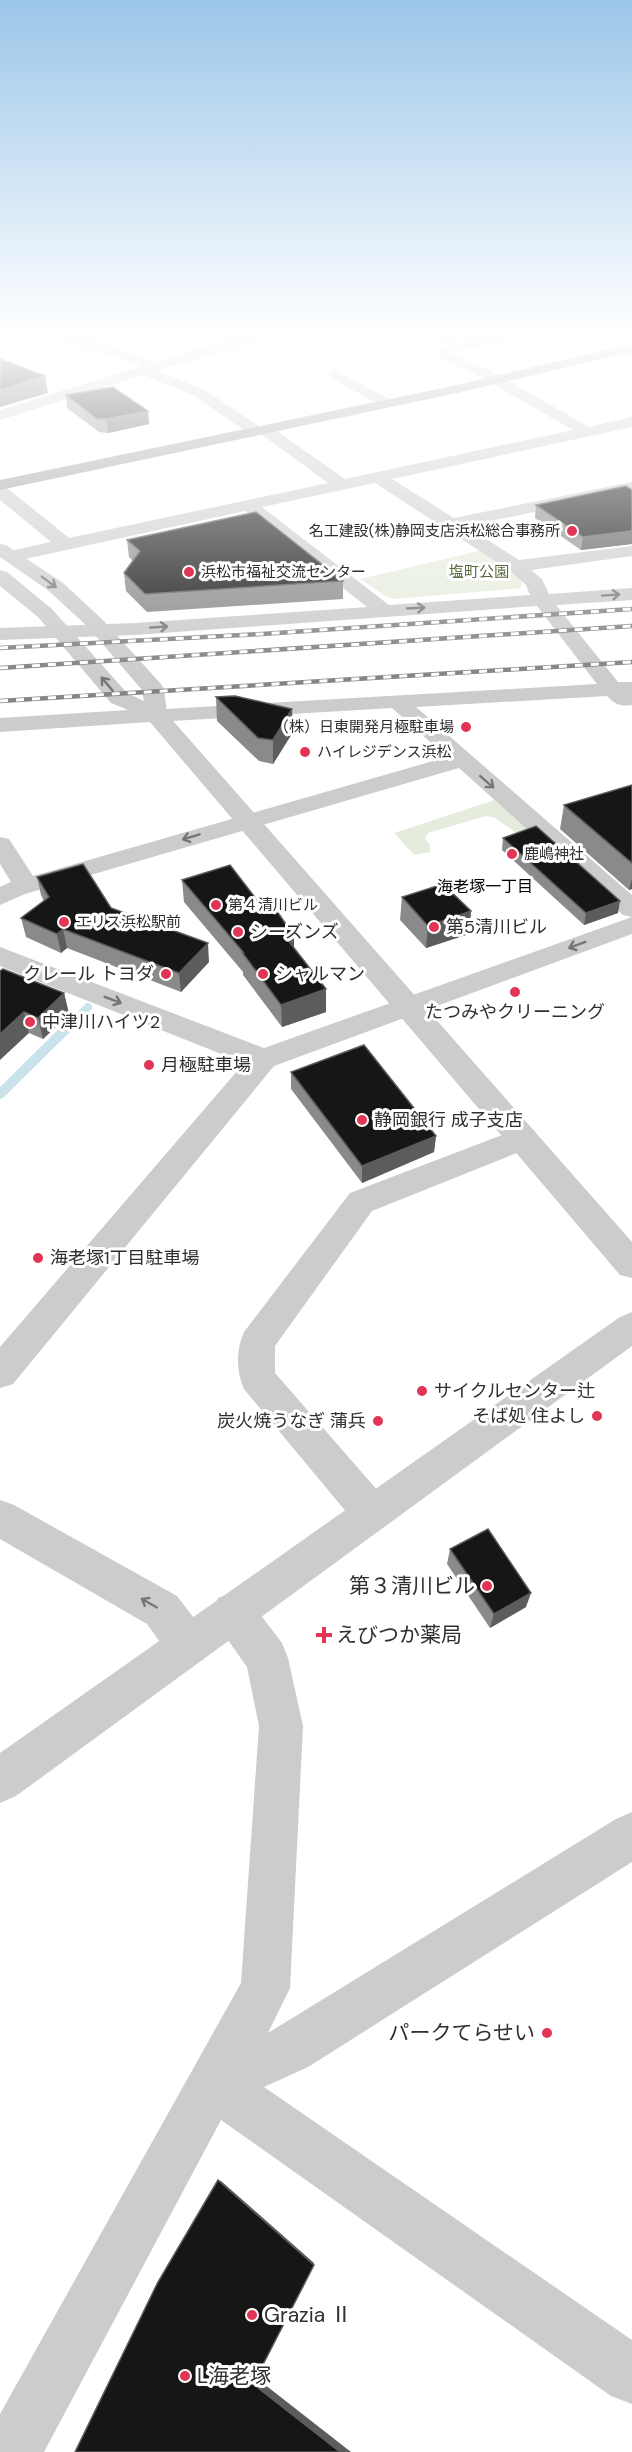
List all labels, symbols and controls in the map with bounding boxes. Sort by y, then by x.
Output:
place label: 名工建設(株)静岡支店浜松総合事務所 [309,521,560,541]
marker: 名工建設(株)静岡支店浜松総合事務所 [565,524,579,538]
place label: 浜松市福祉交流センター [201,562,366,582]
park label: 塩町公園 [449,562,509,582]
marker: 浜松市福祉交流センター [182,565,196,579]
one-way arrow [40,575,56,588]
one-way arrow [601,590,621,601]
one-way arrow [406,602,426,613]
one-way arrow [149,621,169,632]
one-way arrow [100,677,114,692]
place label: （株）日東開発月極駐車場 [274,717,454,737]
marker: （株）日東開発月極駐車場 [459,720,473,734]
place label: ハイレジデンス浜松 [317,742,451,762]
marker: ハイレジデンス浜松 [298,745,312,759]
one-way arrow [479,775,494,789]
one-way arrow [182,832,201,843]
place label: 鹿嶋神社 [524,844,584,864]
marker: 鹿嶋神社 [505,847,519,861]
district label: 海老塚一丁目 [437,876,533,897]
place label: 第４清川ビル [228,895,318,915]
marker: 第４清川ビル [209,898,223,912]
place label: エリス浜松駅前 [76,912,181,932]
marker: エリス浜松駅前 [57,915,71,929]
place label: 第5清川ビル [446,915,547,939]
place label: シーズンズ [250,920,339,944]
marker: 第5清川ビル [427,920,441,934]
marker: シーズンズ [231,925,245,939]
one-way arrow [568,940,587,951]
place label: クレール トヨダ [23,962,154,986]
place label: シャルマン [275,962,365,986]
marker: クレール トヨダ [159,967,173,981]
marker: シャルマン [256,967,270,981]
marker: たつみやクリーニング [508,985,522,999]
one-way arrow [103,995,122,1006]
place label: たつみやクリーニング [425,1000,605,1024]
place label: 中津川ハイツ2 [42,1010,160,1034]
marker: 中津川ハイツ2 [23,1015,37,1029]
place label: 月極駐車場 [161,1053,251,1077]
marker: 月極駐車場 [142,1058,156,1072]
place label: 静岡銀行 成子支店 [374,1108,523,1132]
marker: 静岡銀行 成子支店 [355,1113,369,1127]
place label: 海老塚1丁目駐車場 [50,1246,200,1270]
marker: 海老塚1丁目駐車場 [31,1251,45,1265]
place label: サイクルセンター辻 [434,1379,595,1403]
marker: サイクルセンター辻 [415,1384,429,1398]
place label: そば処 住よし [472,1404,585,1428]
place label: 炭火焼うなぎ 蒲兵 [217,1409,366,1433]
marker: そば処 住よし [590,1409,604,1423]
marker: 炭火焼うなぎ 蒲兵 [371,1414,385,1428]
place label: 第３清川ビル [349,1572,475,1600]
marker: 第３清川ビル [480,1579,494,1593]
one-way arrow [141,1597,158,1609]
place label: えびつか薬局 [336,1621,462,1649]
marker: えびつか薬局 [317,1628,331,1642]
place label: パークてらせい [388,2019,535,2047]
marker: パークてらせい [540,2026,554,2040]
place label: Grazia Ⅱ [264,2301,352,2329]
marker: Grazia Ⅱ [245,2308,259,2322]
place label: L海老塚 [197,2362,271,2390]
marker: L海老塚 [178,2369,192,2383]

